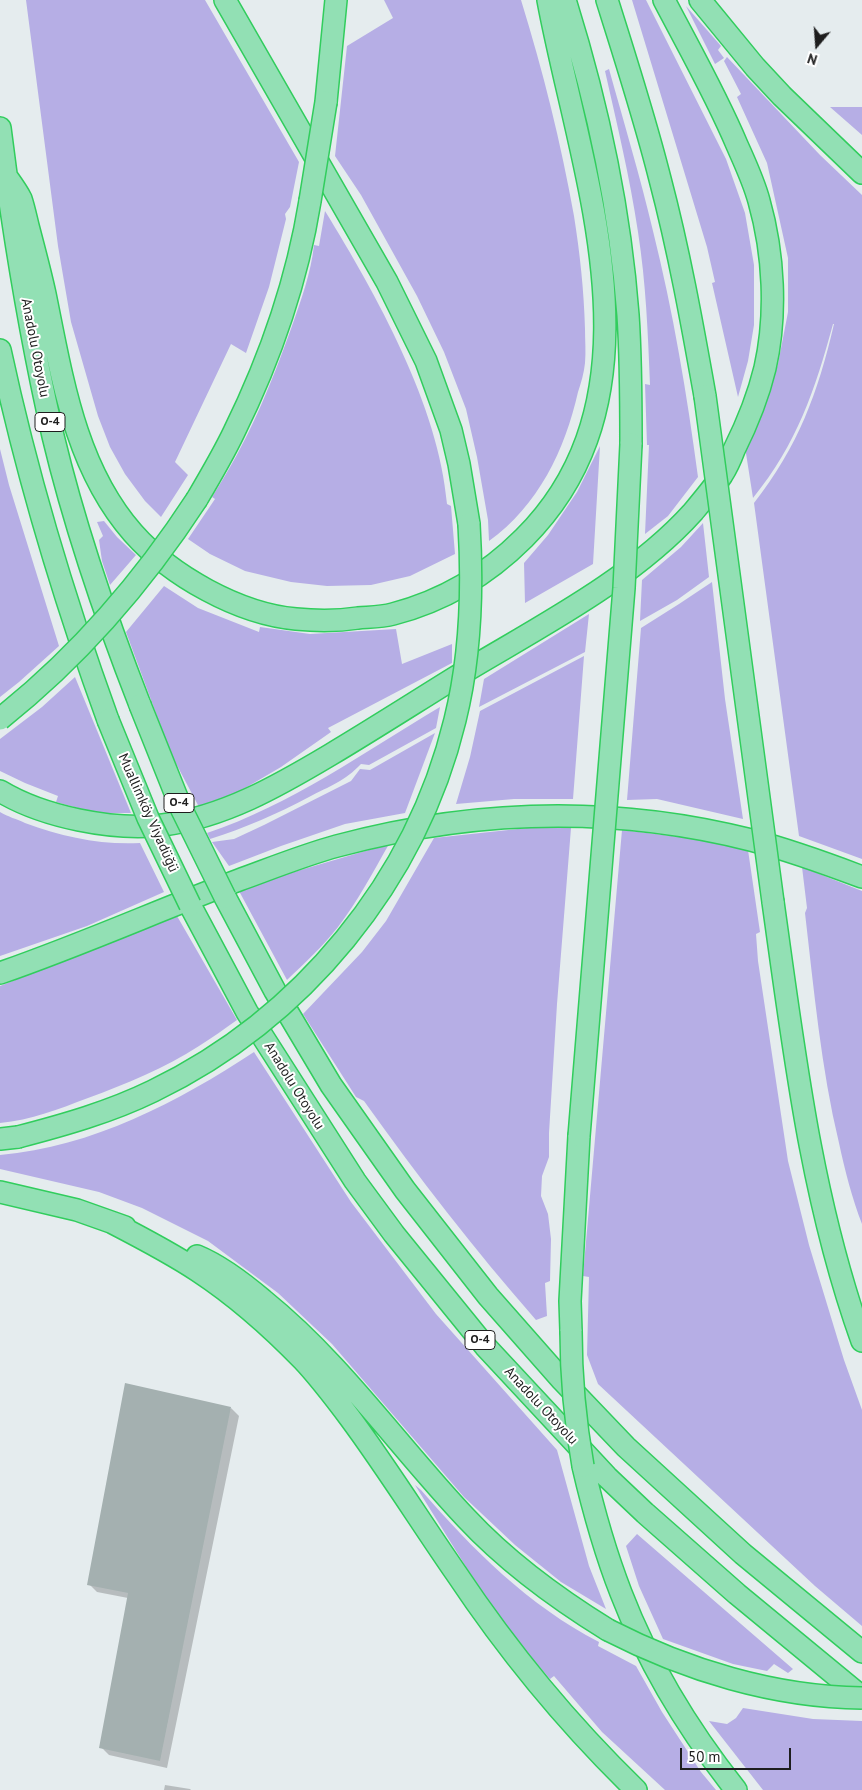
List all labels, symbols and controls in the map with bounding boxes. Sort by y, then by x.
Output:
north arrow [792,20,842,70]
text: N [805,49,820,69]
street label: Anadolu Otoyolu [17,297,53,399]
road number: O-4 [35,412,65,432]
street label: Muallimköy Viyadüğü [114,751,182,875]
road number: O-4 [164,794,194,812]
street label: Anadolu Otoyolu [260,1039,328,1133]
road number: O-4 [465,1330,495,1350]
street label: Anadolu Otoyolu [501,1364,581,1448]
scale bar [682,1738,793,1770]
text: 50 m [688,1747,721,1766]

